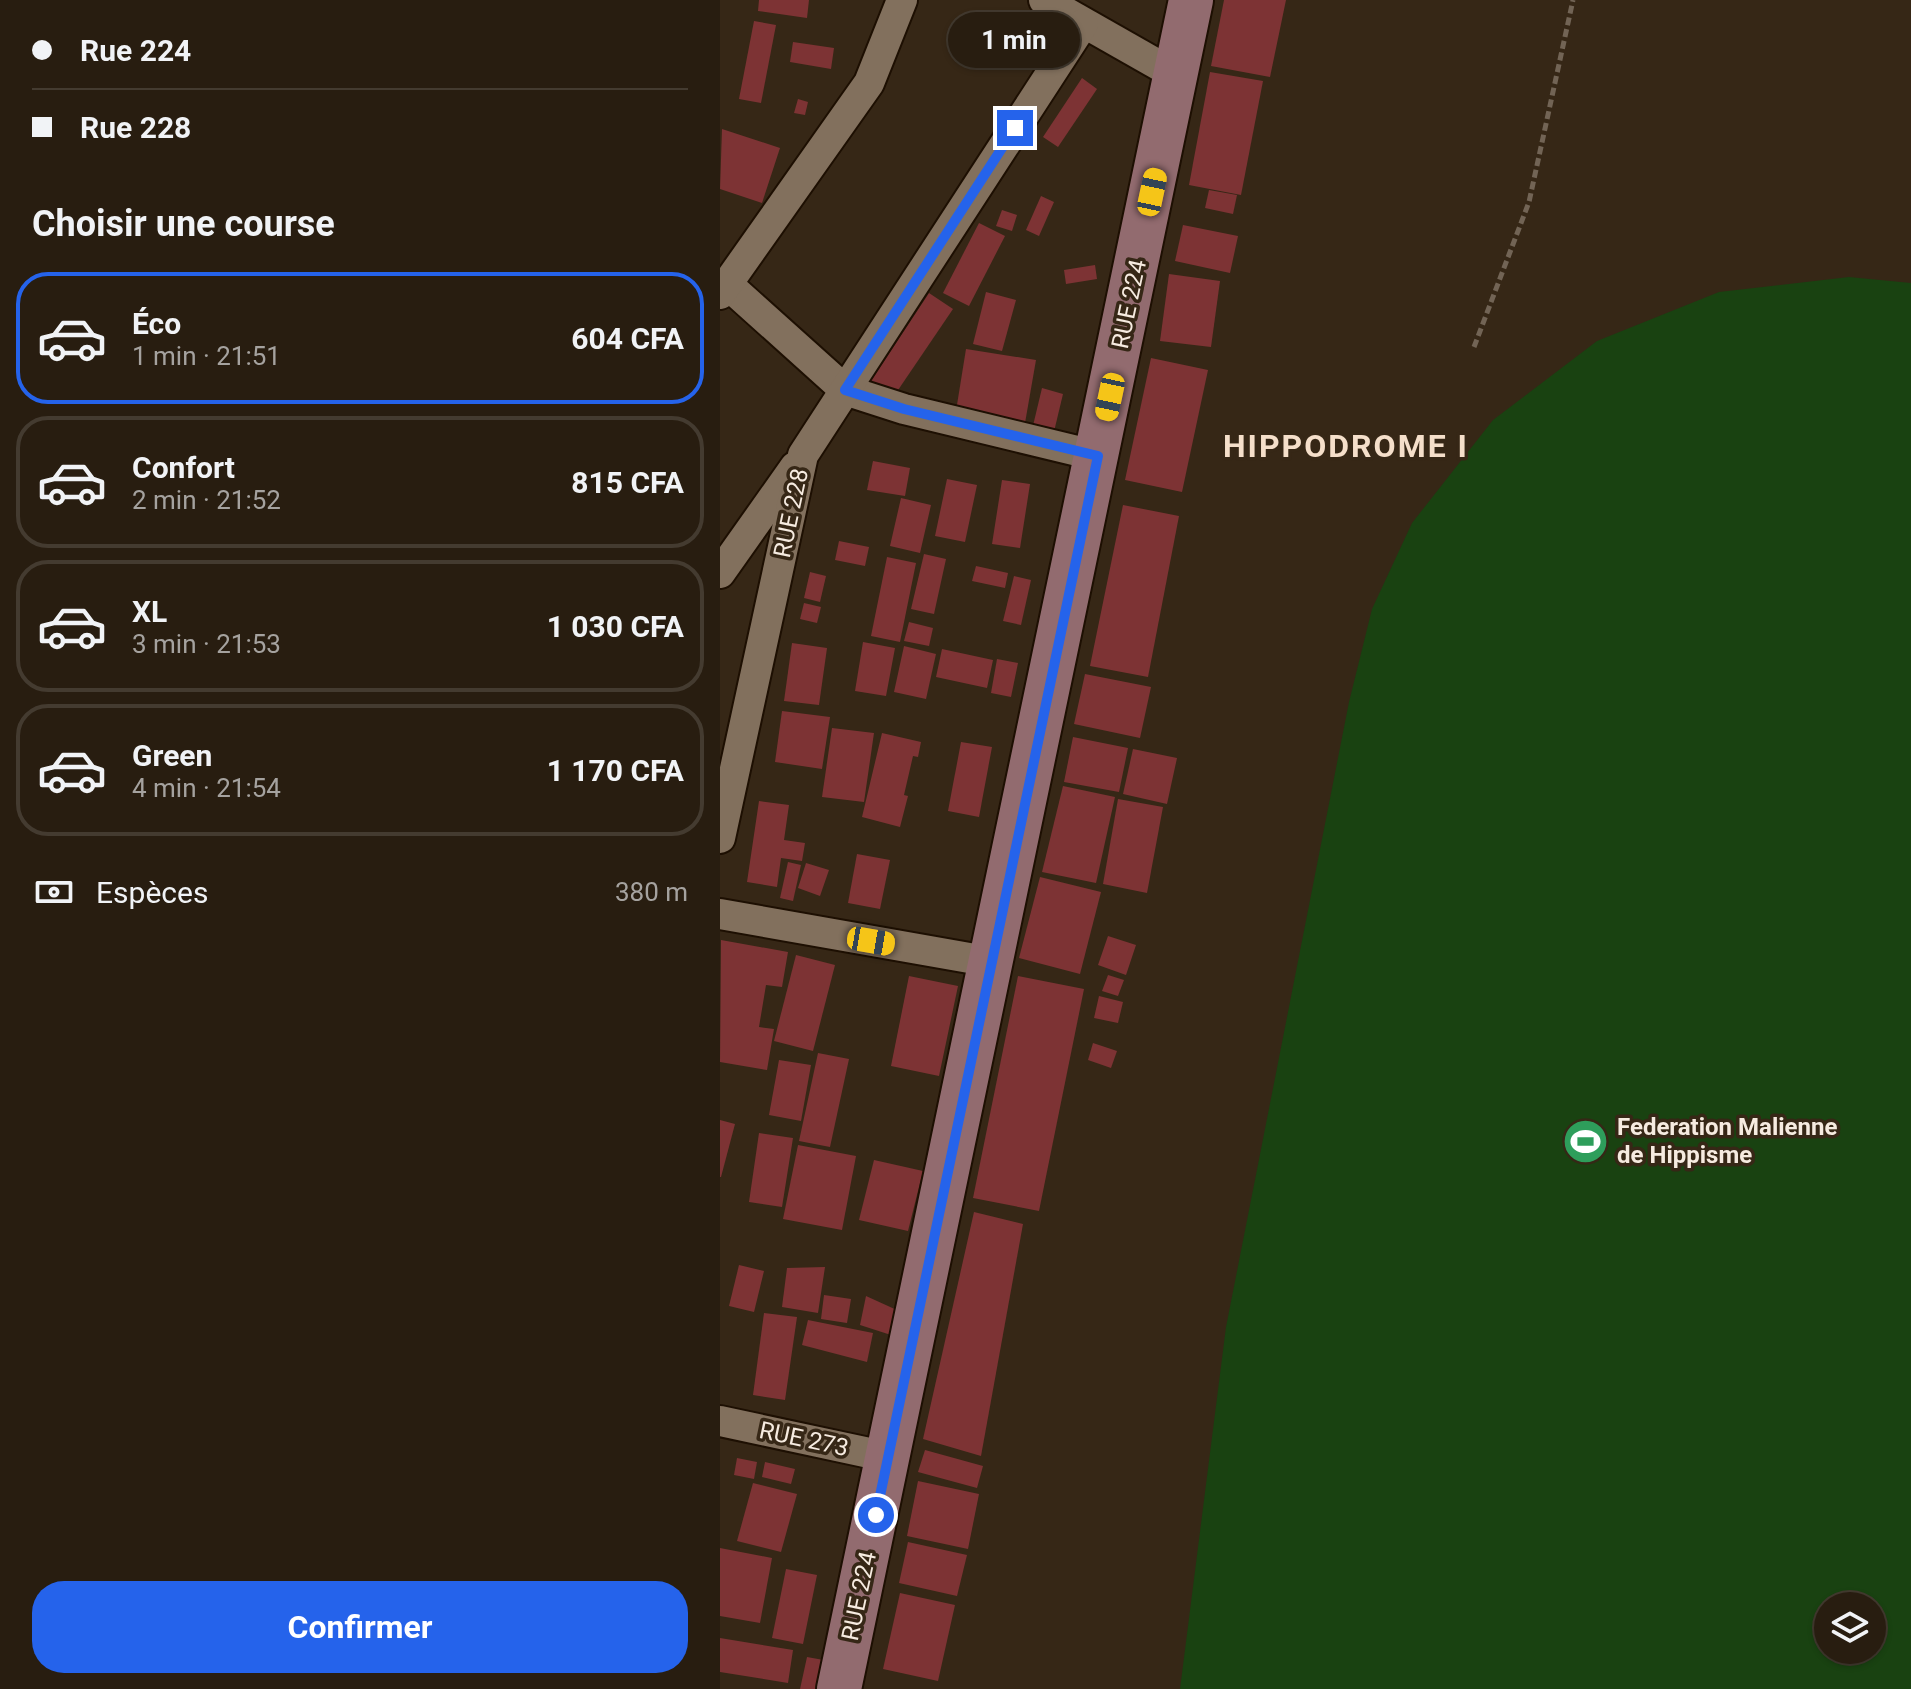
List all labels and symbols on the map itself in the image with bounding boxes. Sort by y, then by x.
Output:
callout: 1 min [949,12,1081,68]
route end [997,110,1033,146]
car [1135,166,1169,218]
street label: RUE 224 [1106,257,1152,351]
car [1093,371,1127,423]
district label: HIPPODROME I [1223,427,1469,465]
street label: RUE 228 [768,466,814,560]
car [845,925,897,957]
place label: Federation Malienne de Hippisme [1617,1113,1837,1169]
sports icon: Federation Malienne de Hippisme [1562,1117,1610,1165]
street label: RUE 273 [757,1416,851,1462]
route start [858,1497,894,1533]
street label: RUE 224 [836,1549,882,1643]

